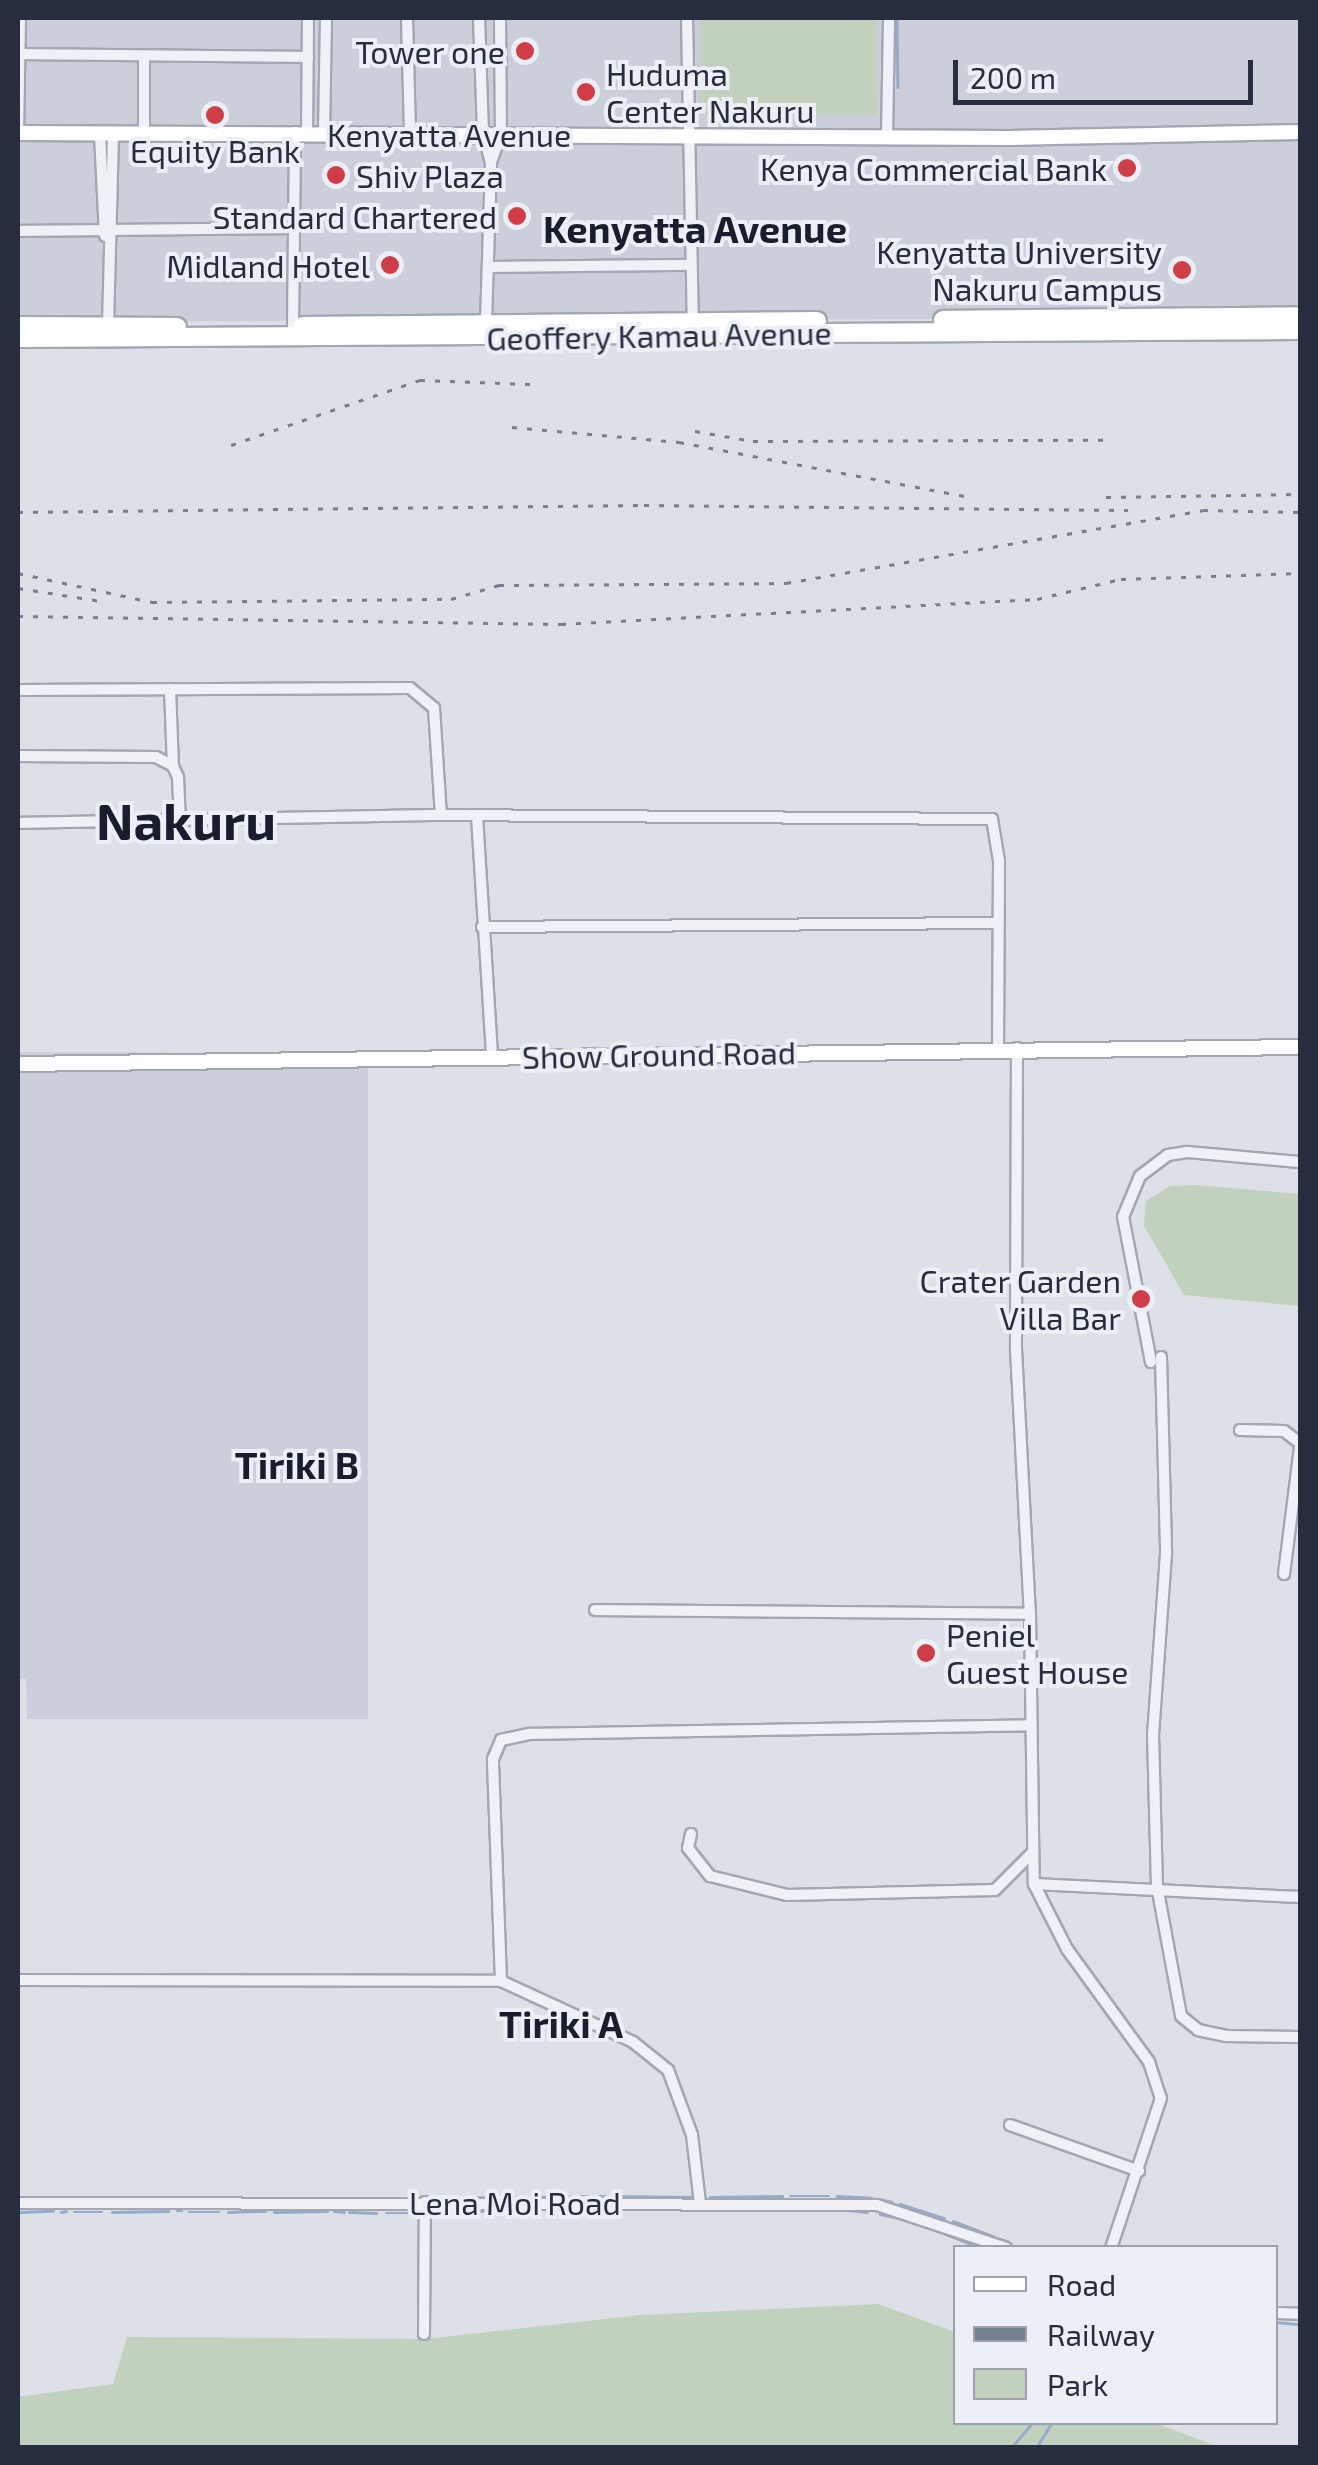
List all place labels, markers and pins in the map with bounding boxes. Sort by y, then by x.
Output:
place label: Tower one [355,32,505,70]
marker: Tower one [514,40,536,62]
place label: Huduma Center Nakuru [606,55,815,130]
marker: Huduma Center Nakuru [575,81,597,103]
marker: Equity Bank [204,104,226,126]
place label: Equity Bank [130,131,300,169]
place label: Kenya Commercial Bank [759,149,1107,187]
place label: Shiv Plaza [356,156,504,194]
marker: Kenya Commercial Bank [1116,157,1138,179]
marker: Shiv Plaza [325,164,347,186]
place label: Standard Chartered [212,197,497,235]
marker: Standard Chartered [506,205,528,227]
place label: Kenyatta University Nakuru Campus [876,233,1162,308]
place label: Midland Hotel [166,246,370,284]
marker: Midland Hotel [379,254,401,276]
marker: Kenyatta University Nakuru Campus [1171,259,1193,281]
place label: Crater Garden Villa Bar [919,1262,1121,1337]
marker: Crater Garden Villa Bar [1130,1288,1152,1310]
place label: Peniel Guest House [946,1616,1128,1691]
marker: Peniel Guest House [915,1642,937,1664]

